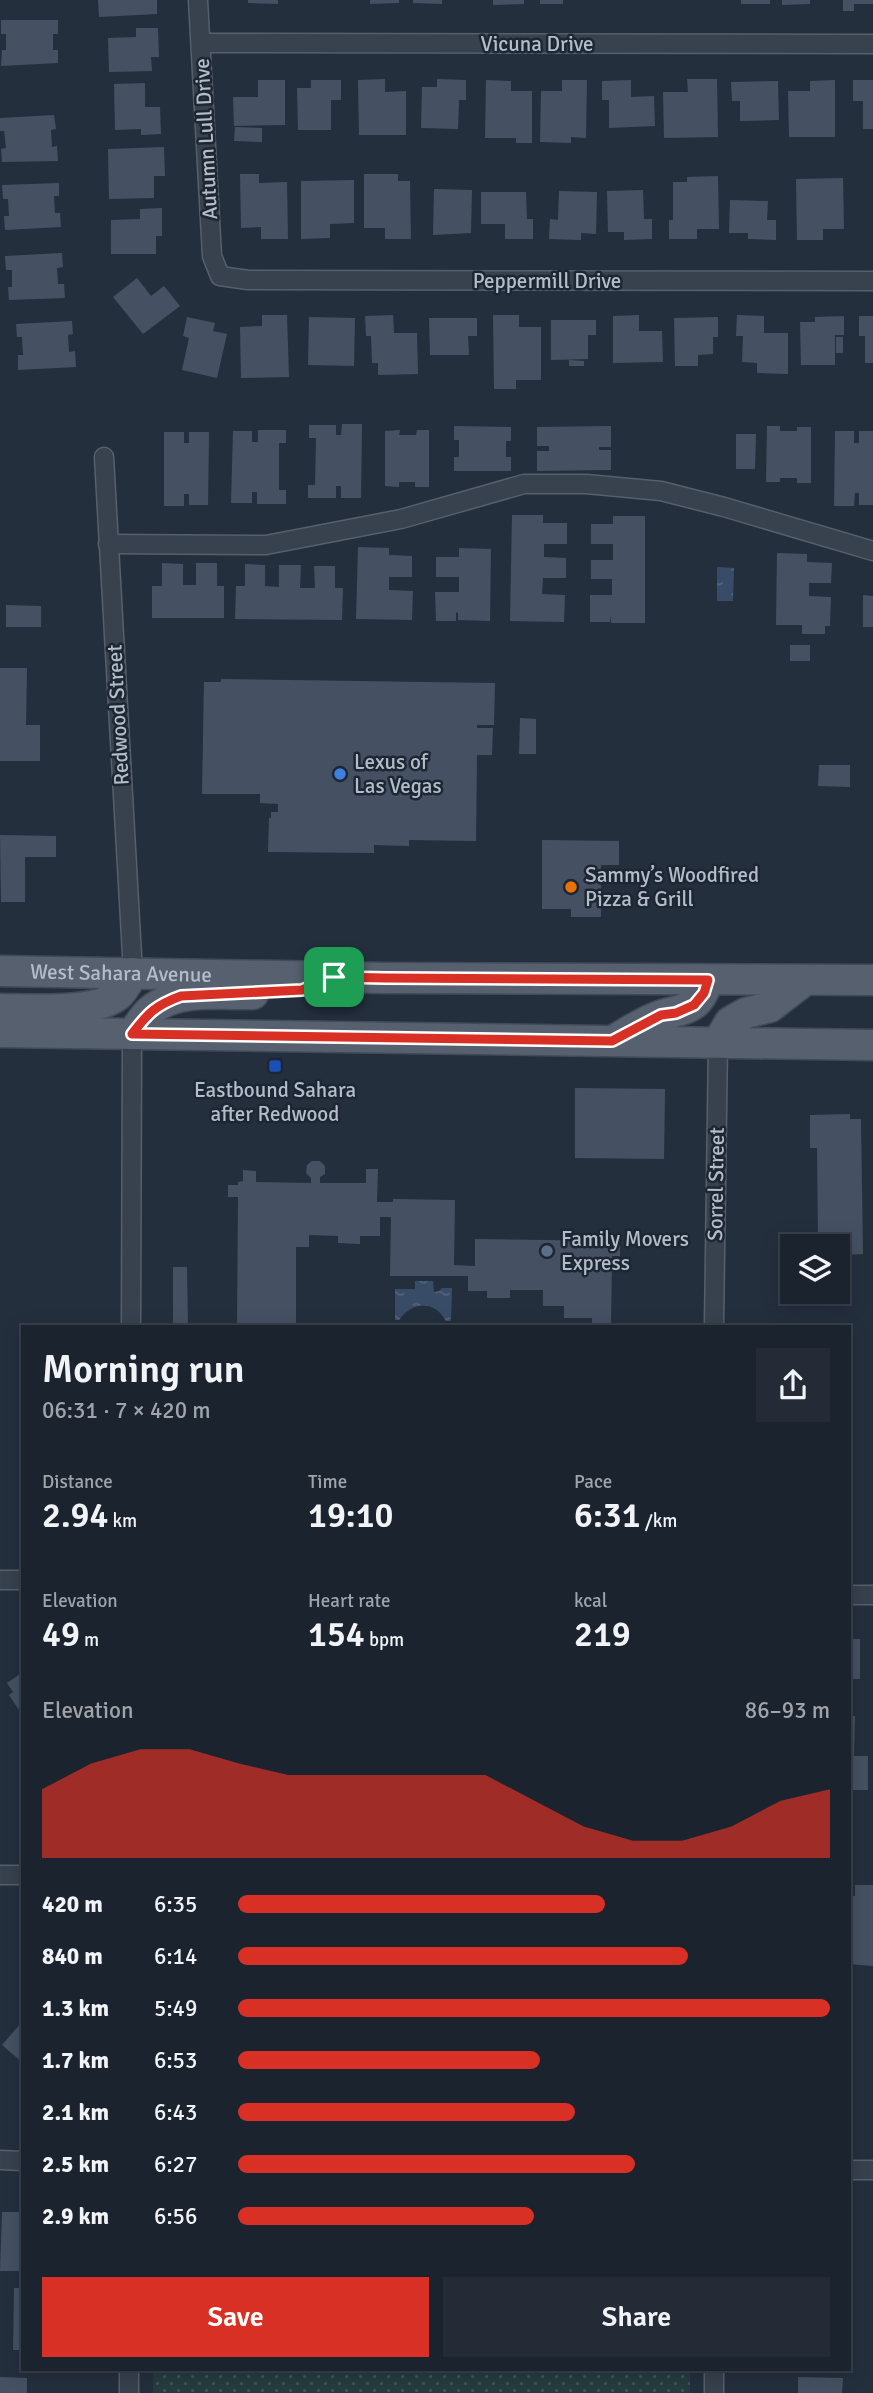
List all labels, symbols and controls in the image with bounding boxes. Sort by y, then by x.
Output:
street label: Vicuna Drive [481,31,593,57]
street label: Autumn Lull Drive [189,58,223,220]
street label: Peppermill Drive [473,268,621,294]
street label: Redwood Street [101,644,135,786]
place label: Lexus of Las Vegas [354,749,442,799]
marker: Lexus of Las Vegas [332,766,348,782]
place label: Sammy’s Woodfired Pizza & Grill [585,862,759,912]
marker: Sammy’s Woodfired Pizza & Grill [563,879,579,895]
pin [304,947,364,1007]
icon: arrive [315,958,353,996]
street label: West Sahara Avenue [30,959,212,988]
marker: Eastbound Sahara after Redwood [267,1058,283,1074]
place label: Eastbound Sahara after Redwood [194,1077,356,1127]
street label: Sorrel Street [702,1127,730,1241]
place label: Family Movers Express [561,1226,689,1276]
map controls [780,1234,850,1304]
button: layers [780,1234,850,1304]
marker: Family Movers Express [539,1243,555,1259]
text: Morning run [42,1346,245,1393]
button: share [756,1348,830,1422]
text: 06:31 · 7 × 420 m [42,1396,211,1425]
text: Distance [42,1470,113,1494]
text: Time [308,1470,347,1494]
text: Pace [574,1470,612,1494]
text: 2.94 [42,1494,108,1537]
text: 19:10 [308,1494,393,1537]
text: 6:31 [574,1494,641,1537]
text: km [108,1509,137,1533]
text: /km [641,1509,677,1533]
text: Elevation [42,1589,118,1613]
text: Heart rate [308,1589,390,1613]
text: kcal [574,1589,607,1613]
text: 49 [42,1613,80,1656]
text: 154 [308,1613,365,1656]
text: 219 [574,1613,631,1656]
text: m [80,1628,99,1652]
text: bpm [365,1628,404,1652]
text: Elevation [42,1696,134,1725]
text: 86–93 m [745,1696,830,1725]
text: 420 m [42,1890,103,1919]
text: 6:35 [154,1890,197,1919]
text: 840 m [42,1942,103,1971]
text: 6:14 [154,1942,197,1971]
text: 1.3 km [42,1994,109,2023]
text: 5:49 [154,1994,197,2023]
text: 1.7 km [42,2046,109,2075]
text: 6:53 [154,2046,197,2075]
text: 2.1 km [42,2098,109,2127]
text: 6:43 [154,2098,197,2127]
text: 2.5 km [42,2150,109,2179]
text: 6:27 [154,2150,197,2179]
text: 2.9 km [42,2202,109,2231]
text: 6:56 [154,2202,197,2231]
button: Save [42,2277,429,2357]
button: Share [443,2277,830,2357]

